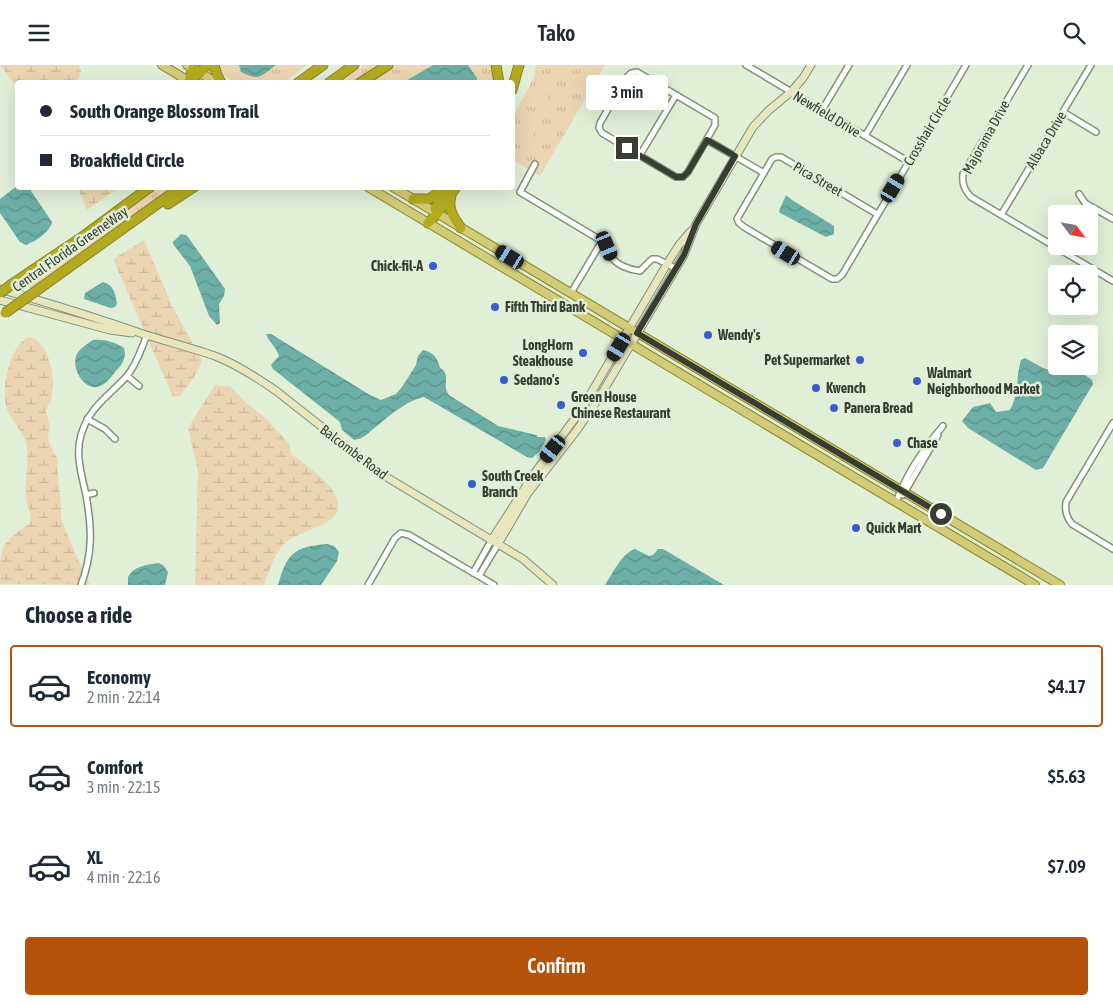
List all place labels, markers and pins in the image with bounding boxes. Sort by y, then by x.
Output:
place label: Chick-fil-A [371,258,423,274]
marker: Chick-fil-A [427,260,439,272]
place label: Fifth Third Bank [505,299,586,315]
marker: Fifth Third Bank [489,301,501,313]
place label: Wendy's [717,327,761,343]
marker: Wendy's [702,329,714,341]
place label: LongHorn Steakhouse [513,337,573,369]
marker: LongHorn Steakhouse [577,347,589,359]
place label: Pet Supermarket [764,352,850,368]
marker: Pet Supermarket [854,354,866,366]
place label: Walmart Neighborhood Market [926,365,1040,397]
place label: Sedano's [514,372,559,388]
marker: Sedano's [498,374,510,386]
marker: Walmart Neighborhood Market [911,375,923,387]
place label: Kwench [826,380,866,396]
marker: Kwench [810,382,822,394]
place label: Green House Chinese Restaurant [571,389,670,421]
marker: Green House Chinese Restaurant [555,399,567,411]
place label: Panera Bread [844,400,913,416]
marker: Panera Bread [828,402,840,414]
place label: Chase [907,435,938,451]
marker: Chase [891,437,903,449]
place label: South Creek Branch [482,468,544,500]
marker: South Creek Branch [466,478,478,490]
place label: Quick Mart [866,520,921,536]
marker: Quick Mart [850,522,862,534]

